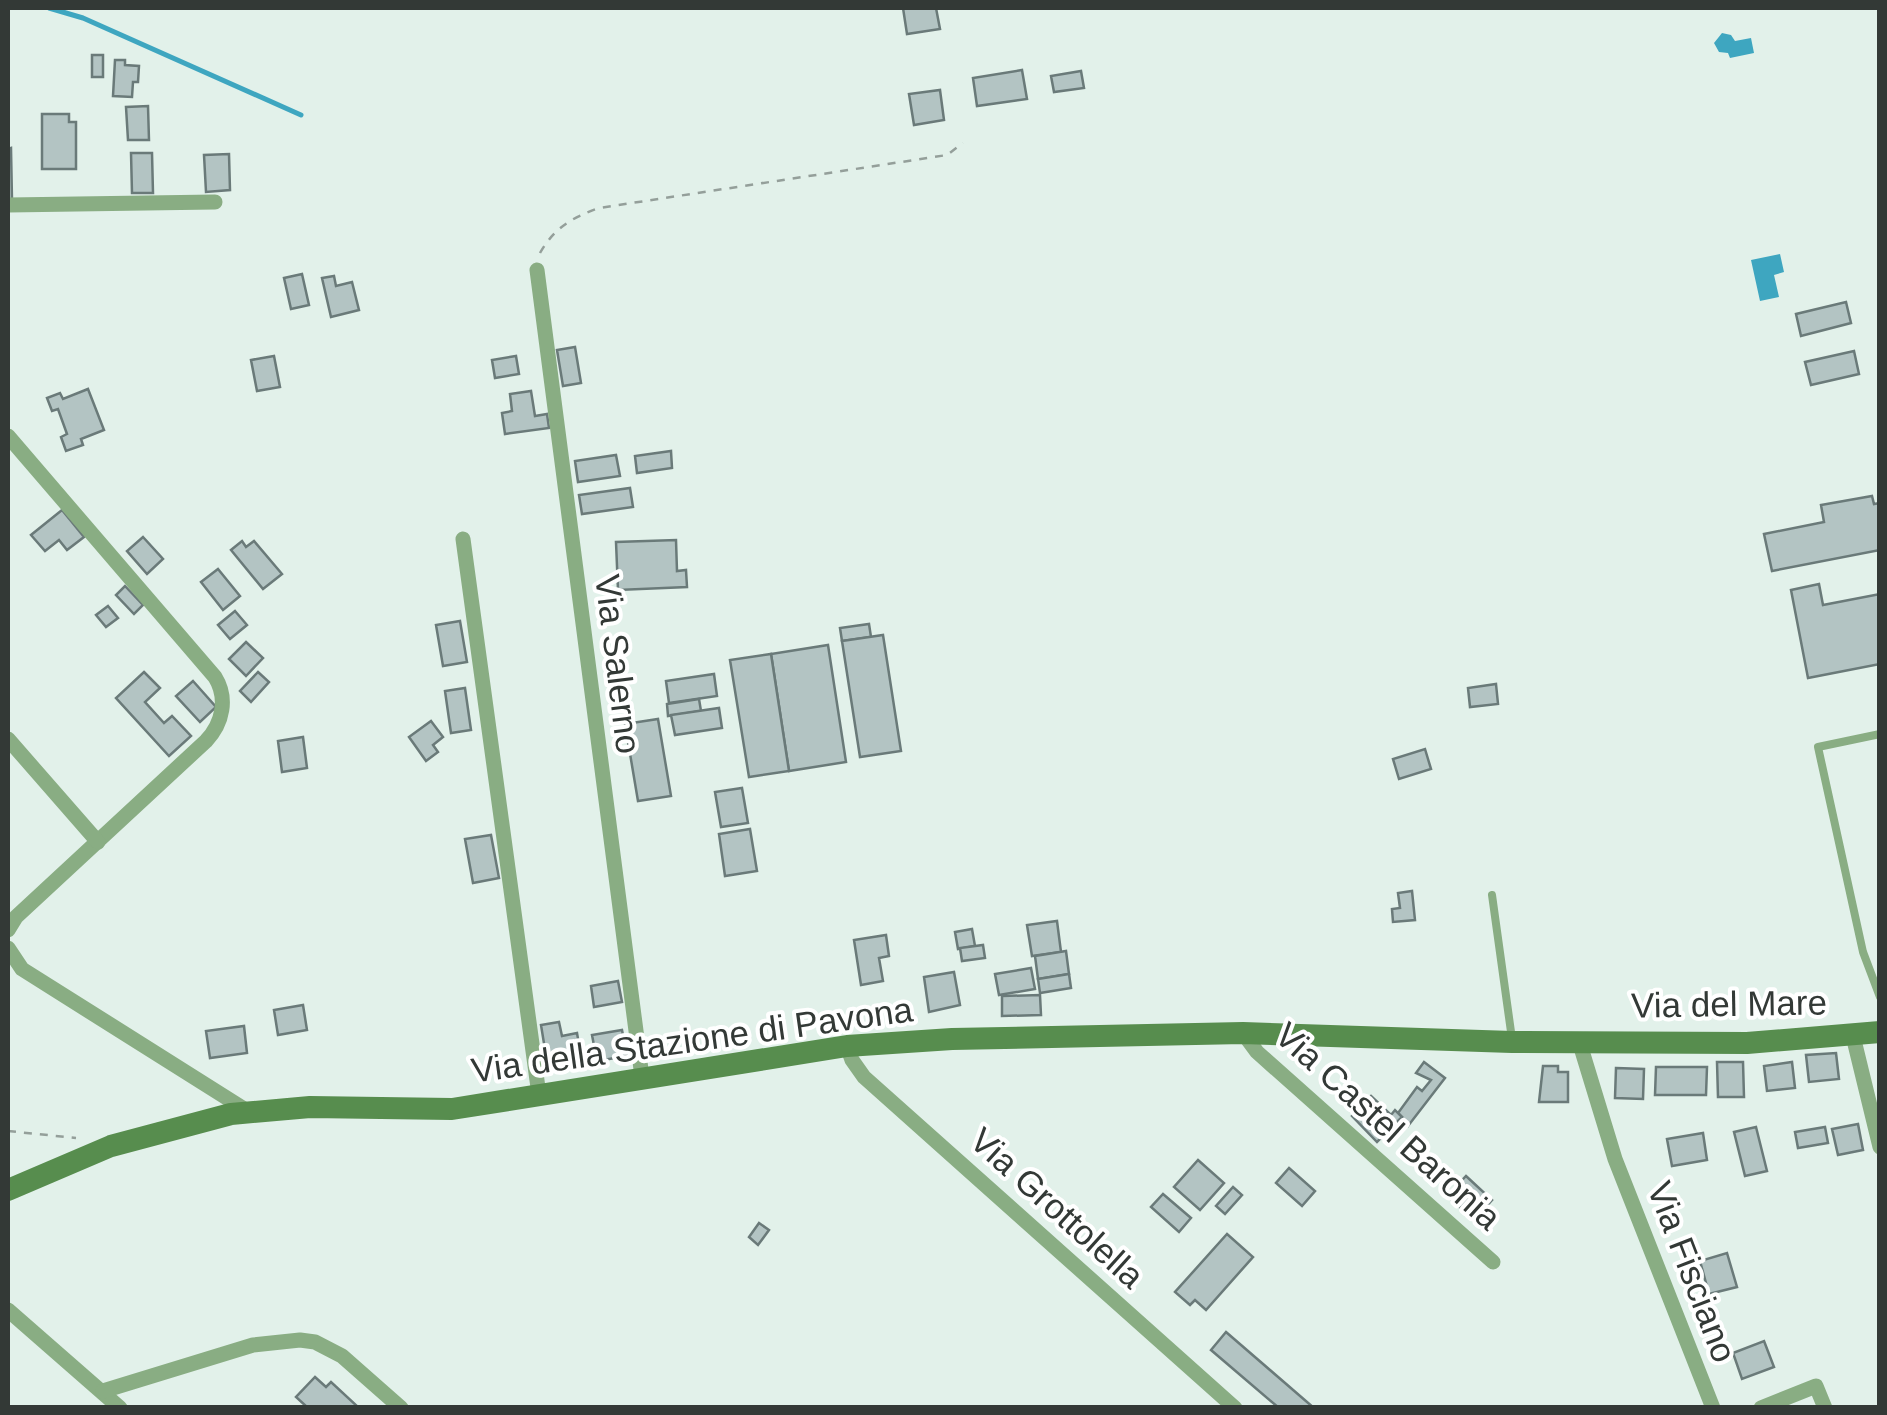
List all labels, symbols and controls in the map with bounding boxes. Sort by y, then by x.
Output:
street label: Via Salerno [588,572,649,756]
street label: Via del Mare [1631,982,1827,1025]
street label: Via della Stazione di Pavona [469,989,915,1090]
street label: Via Castel Baronia [1268,1014,1509,1237]
street label: Via Grottolella [963,1120,1152,1296]
street label: Via Fisciano [1640,1176,1745,1368]

